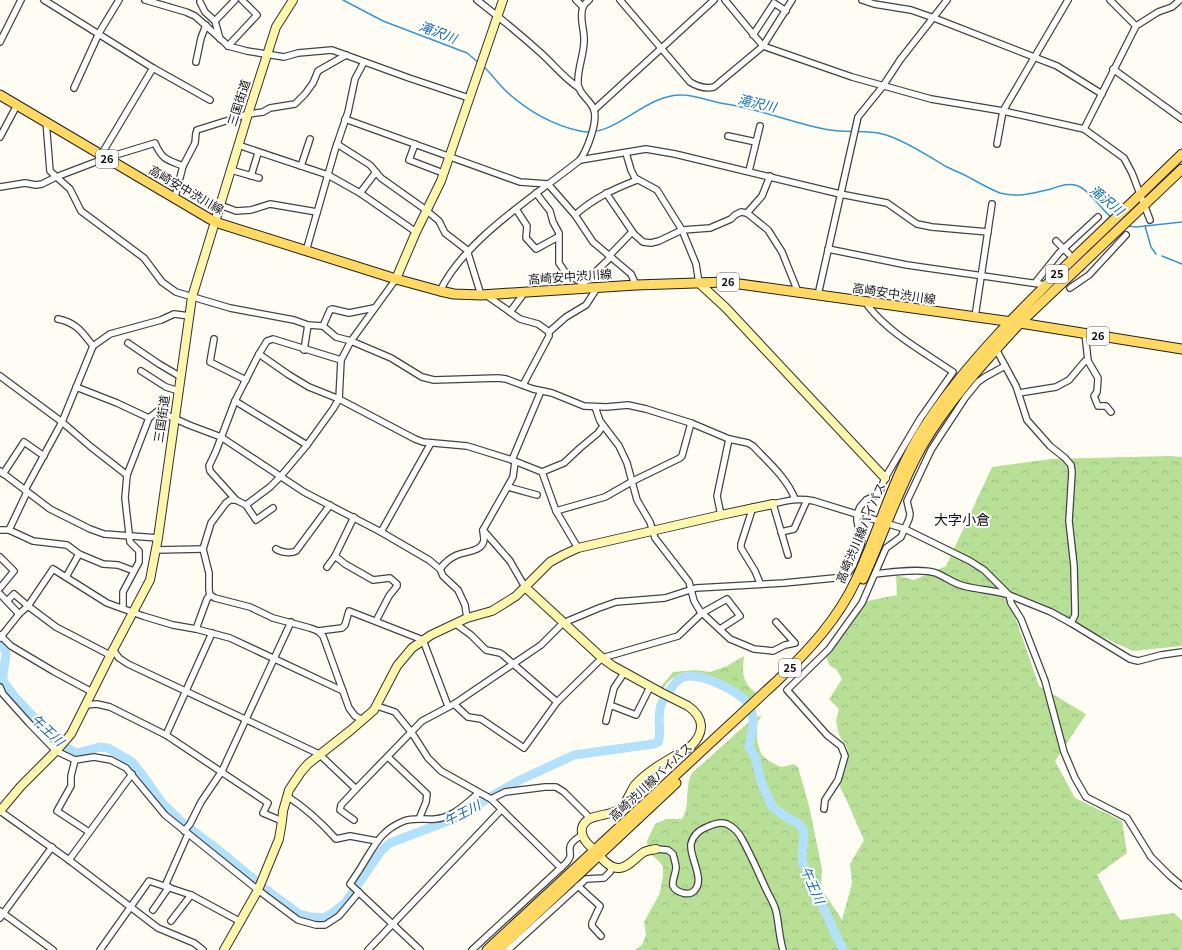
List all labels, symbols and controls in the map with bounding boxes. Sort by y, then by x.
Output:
water label: 滝沢川 [417,16,462,48]
street label: 三国街道 [222,77,253,128]
water label: 滝沢川 [736,89,780,117]
road number: 26 [96,150,118,168]
street label: 高崎安中渋川線 [146,160,227,217]
water label: 滝沢川 [1086,180,1130,221]
street label: 高崎安中渋川線 [527,264,612,287]
road number: 25 [1046,265,1068,283]
road number: 26 [717,273,739,291]
street label: 高崎安中渋川線 [851,278,937,307]
road number: 26 [1087,327,1109,345]
street label: 三国街道 [149,394,172,444]
street label: 高崎渋川線バイパス [831,479,888,585]
district label: 大字小倉 [934,509,990,529]
road number: 25 [779,659,801,677]
water label: 午王川 [28,709,71,751]
street label: 高崎渋川線バイパス [605,738,695,824]
water label: 午王川 [440,794,485,830]
water label: 午王川 [797,863,831,908]

